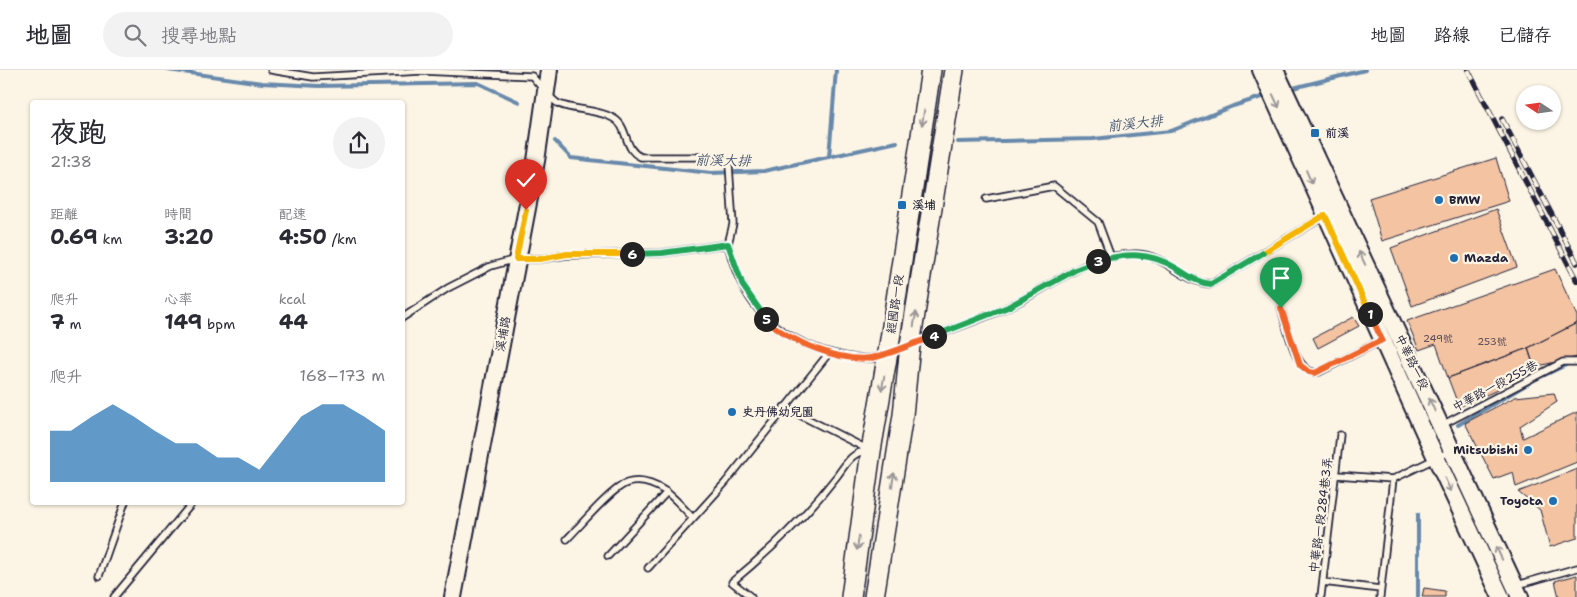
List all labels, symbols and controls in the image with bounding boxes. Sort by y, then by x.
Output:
search box [103,12,453,57]
text: 地圖 [25,19,73,51]
icon: search [121,21,149,49]
text: 搜尋地點 [161,23,237,48]
text: 地圖 [1370,23,1406,47]
text: 路線 [1434,23,1470,47]
text: 已儲存 [1498,23,1552,47]
north arrow [1516,85,1561,130]
map controls [1516,85,1561,130]
one-way arrow [1271,93,1281,108]
one-way arrow [918,110,928,126]
water label: 前溪大排 [1106,111,1166,135]
text: 夜跑 [50,113,106,151]
button: share [333,117,385,169]
place label: 前溪 [1325,125,1349,141]
marker: 前溪 [1309,127,1321,139]
text: 21:38 [50,151,92,172]
water label: 前溪大排 [695,151,753,170]
pin [505,159,547,210]
icon: check [512,166,540,194]
one-way arrow [1305,169,1315,184]
place label: BMW [1449,192,1480,208]
marker: BMW [1433,194,1445,206]
place label: 溪埔 [912,197,936,213]
marker: 溪埔 [896,199,908,211]
text: 距離 [50,205,78,223]
text: 時間 [164,205,192,223]
text: 配速 [279,205,307,223]
text: 0.69 [50,223,98,251]
text: 3:20 [164,223,214,251]
text: 4:50 [279,223,327,251]
text: km [98,230,122,248]
text: /km [327,230,357,248]
pin: 6 [620,242,644,266]
text: 6 [628,245,637,263]
pin: 3 [1086,248,1110,274]
place label: Mazda [1464,250,1509,266]
one-way arrow [1357,251,1367,266]
text: 3 [1094,252,1103,270]
marker: Mazda [1448,252,1460,264]
pin [1260,257,1302,308]
icon: arrive [1267,264,1295,292]
street label: 經國路一段 [883,273,907,335]
text: 爬升 [50,290,78,308]
text: 心率 [164,290,192,308]
text: kcal [279,290,306,308]
pin: 1 [1358,302,1382,326]
text: 1 [1367,305,1374,323]
pin: 5 [754,306,778,332]
text: 7 [50,308,65,336]
text: 149 [164,308,202,336]
text: 44 [279,308,308,336]
text: 5 [762,310,771,328]
one-way arrow [910,311,920,327]
text: m [65,315,82,333]
text: bpm [202,315,235,333]
street label: 溪埔路 [492,315,514,353]
pin: 4 [922,324,946,348]
text: 4 [930,327,939,345]
street label: 中華路一段 [1392,332,1432,392]
house number: 249號 [1423,332,1453,345]
house number: 253號 [1477,335,1507,348]
street label: 中華路一段255巷 [1450,357,1540,415]
text: 168–173 m [300,365,385,386]
text: 爬升 [50,366,82,387]
one-way arrow [877,374,887,390]
one-way arrow [1427,398,1437,413]
place label: 史丹佛幼兒園 [742,404,814,420]
marker: 史丹佛幼兒園 [726,406,738,418]
place label: Mitsubishi [1453,442,1518,458]
marker: Mitsubishi [1522,444,1534,456]
street label: 中華路一段284巷3弄 [1306,456,1336,574]
one-way arrow [888,472,898,488]
one-way arrow [1444,477,1454,492]
place label: Toyota [1500,493,1544,509]
marker: Toyota [1547,495,1559,507]
one-way arrow [853,535,863,551]
one-way arrow [1494,546,1504,561]

